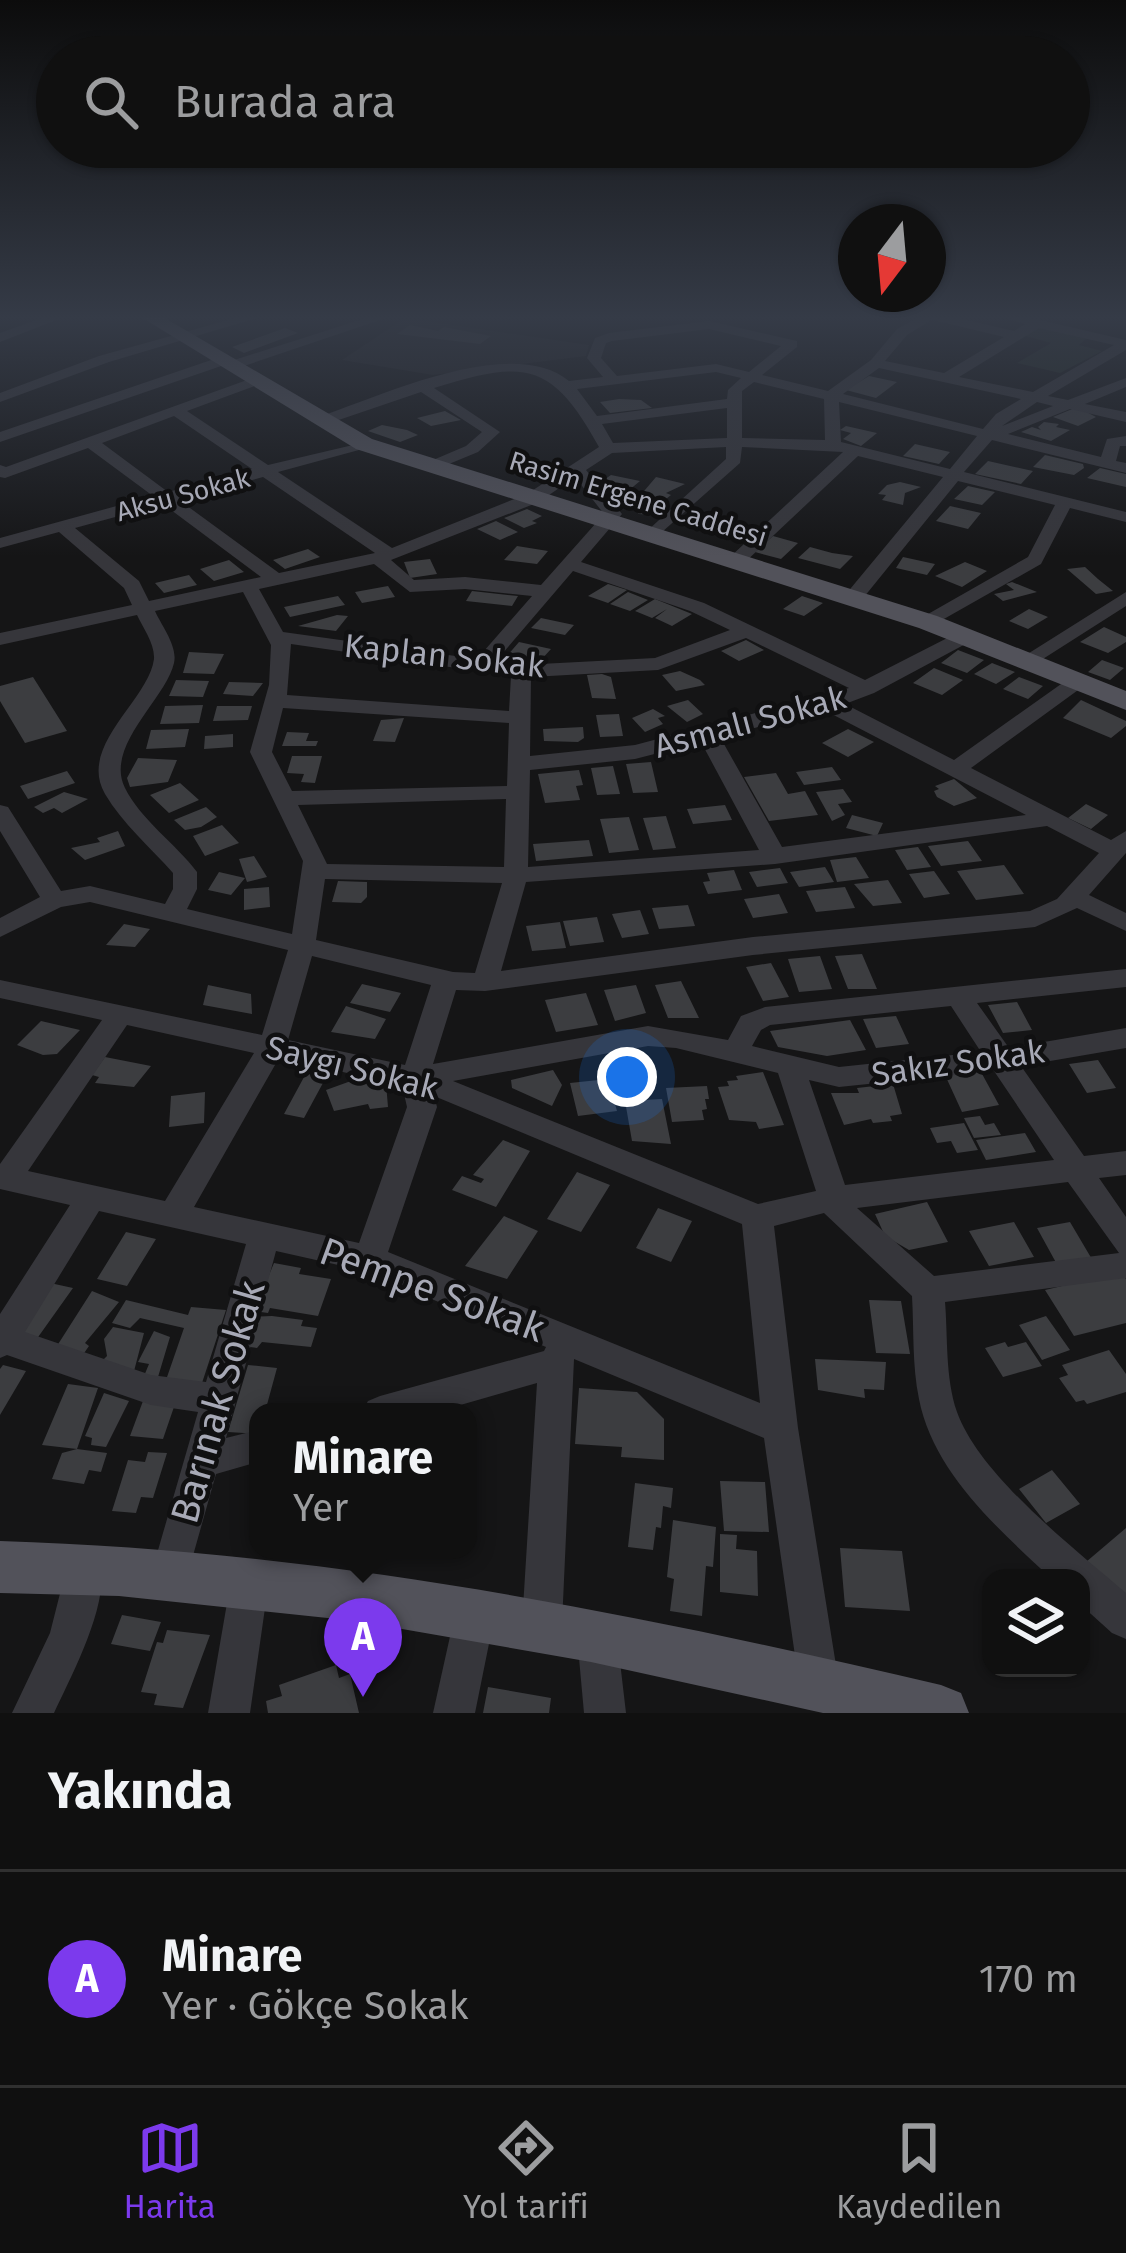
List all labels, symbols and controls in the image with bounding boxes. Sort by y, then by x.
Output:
search box [36,36,1090,168]
icon: search [78,69,144,135]
text: Burada ara [174,75,396,129]
north arrow [838,204,946,312]
street label: Rasim Ergene Caddesi [505,445,771,553]
street label: Aksu Sokak [113,462,253,528]
street label: Kaplan Sokak [342,626,546,686]
street label: Asmalı Sokak [650,677,850,767]
street label: Saygı Sokak [262,1027,442,1109]
street label: Sakız Sokak [869,1031,1047,1095]
your location [597,1047,657,1107]
street label: Pempe Sokak [313,1228,551,1352]
street label: Barınak Sokak [161,1275,275,1528]
popup [249,1403,477,1559]
text: Minare [293,1431,433,1485]
text: Yer [293,1485,348,1531]
map controls [982,1569,1090,1677]
button: layers [982,1569,1090,1677]
pin: A [324,1598,402,1697]
text: Yakında [48,1760,232,1822]
text: Minare [162,1929,302,1983]
text: A [75,1956,99,2002]
text: 170 m [979,1956,1078,2002]
text: Yer · Gökçe Sokak [162,1983,469,2029]
tab: Harita [124,2115,216,2227]
tab: Yol tarifi [463,2115,589,2227]
tab: Kaydedilen [836,2115,1002,2227]

